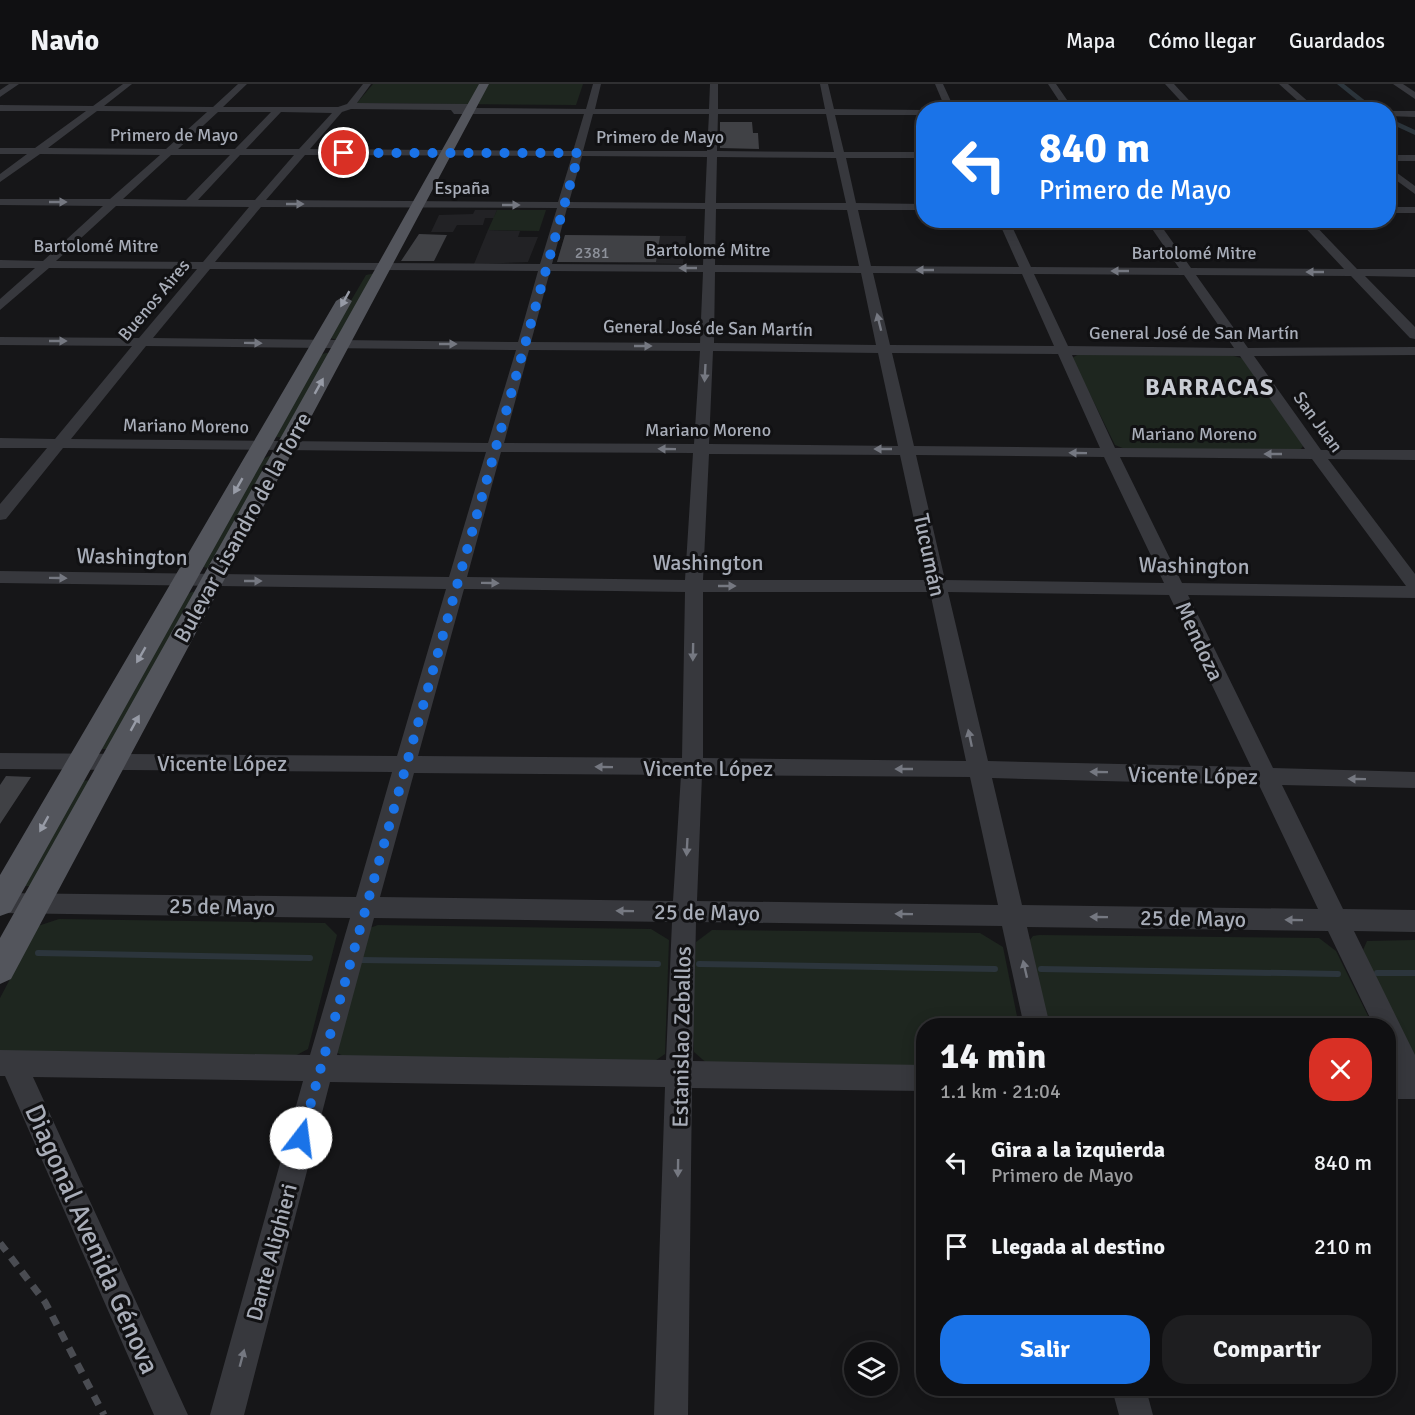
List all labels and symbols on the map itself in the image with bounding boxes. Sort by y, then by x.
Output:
street label: Primero de Mayo [110,124,238,146]
street label: Primero de Mayo [596,126,724,148]
pin [318,127,369,178]
street label: España [434,177,490,199]
one-way arrow [49,197,68,207]
one-way arrow [286,199,305,209]
one-way arrow [502,200,521,210]
street label: Bartolomé Mitre [33,235,159,257]
street label: Bartolomé Mitre [645,239,771,261]
street label: Bartolomé Mitre [1131,242,1257,264]
house number: 2381 [575,243,609,263]
street label: Buenos Aires [114,255,195,345]
one-way arrow [678,263,697,273]
one-way arrow [915,265,934,274]
one-way arrow [1110,266,1129,276]
one-way arrow [1305,267,1324,277]
one-way arrow [340,291,351,307]
one-way arrow [873,313,883,331]
street label: General José de San Martín [603,315,813,341]
street label: General José de San Martín [1089,322,1299,344]
one-way arrow [49,336,68,346]
one-way arrow [244,338,263,348]
one-way arrow [439,339,458,349]
one-way arrow [634,341,653,350]
one-way arrow [701,364,710,383]
district label: BARRACAS [1145,372,1275,402]
one-way arrow [314,377,324,394]
street label: San Juan [1289,387,1347,457]
street label: Bulevar Lisandro de la Torre [168,407,317,647]
street label: Mariano Moreno [123,414,249,438]
street label: Mariano Moreno [645,419,771,441]
street label: Mariano Moreno [1131,423,1257,445]
one-way arrow [657,444,676,454]
one-way arrow [873,444,892,454]
one-way arrow [1068,448,1087,457]
one-way arrow [1263,449,1282,459]
one-way arrow [234,478,244,495]
street label: Tucumán [908,511,951,599]
street label: Washington [76,542,188,571]
street label: Washington [652,549,764,576]
street label: Washington [1138,551,1250,580]
one-way arrow [49,573,68,583]
one-way arrow [244,576,263,586]
one-way arrow [481,578,500,587]
one-way arrow [718,581,737,591]
street label: Mendoza [1169,597,1230,685]
one-way arrow [688,643,698,662]
one-way arrow [136,647,146,664]
one-way arrow [130,714,140,731]
one-way arrow [965,729,974,748]
street label: Vicente López [157,750,287,777]
street label: Vicente López [643,755,773,782]
street label: Vicente López [1128,761,1258,790]
one-way arrow [594,762,613,772]
one-way arrow [894,764,913,774]
one-way arrow [1089,768,1108,777]
one-way arrow [1347,774,1366,784]
one-way arrow [39,816,49,833]
one-way arrow [683,837,692,856]
street label: 25 de Mayo [169,892,275,921]
street label: 25 de Mayo [654,898,760,927]
street label: 25 de Mayo [1140,904,1246,933]
one-way arrow [615,906,634,916]
one-way arrow [894,910,913,919]
one-way arrow [1089,912,1108,922]
one-way arrow [1284,915,1303,924]
street label: Estanislao Zeballos [666,946,697,1128]
one-way arrow [1020,959,1029,978]
street label: Diagonal Avenida Génova [17,1099,166,1379]
position arrow [269,1106,333,1170]
one-way arrow [673,1158,682,1177]
street label: Dante Alighieri [240,1180,303,1324]
one-way arrow [238,1349,247,1367]

